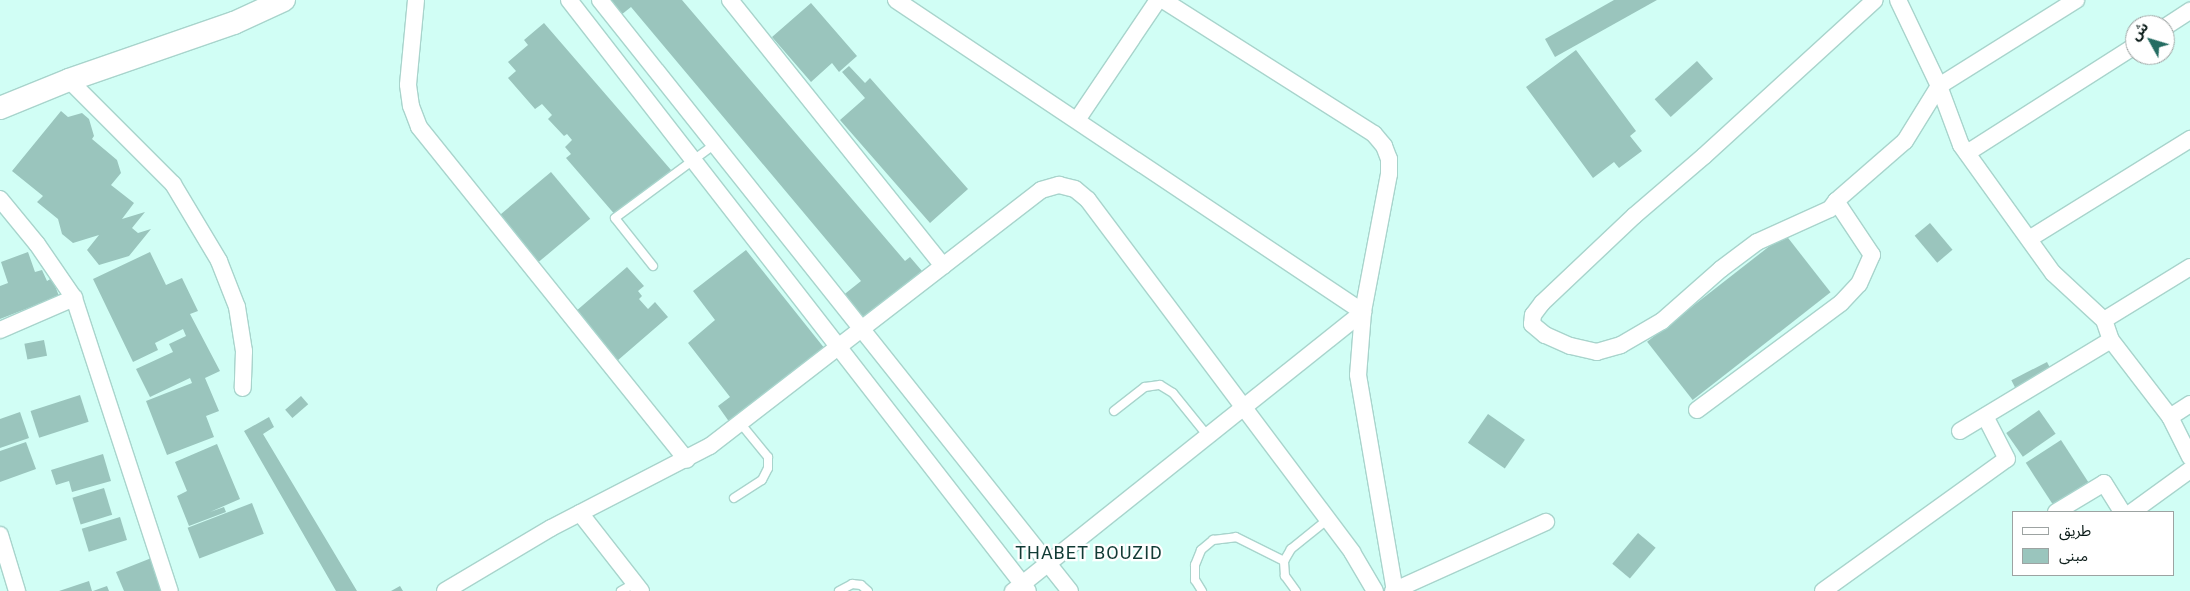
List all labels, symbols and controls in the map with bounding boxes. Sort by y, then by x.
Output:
north arrow [2125,15,2175,65]
text: ش [2127,19,2151,44]
legend [2012,511,2175,576]
text: طريق [2059,522,2091,540]
district label: THABET BOUZID [1013,542,1165,564]
text: مبنى [2059,547,2088,565]

